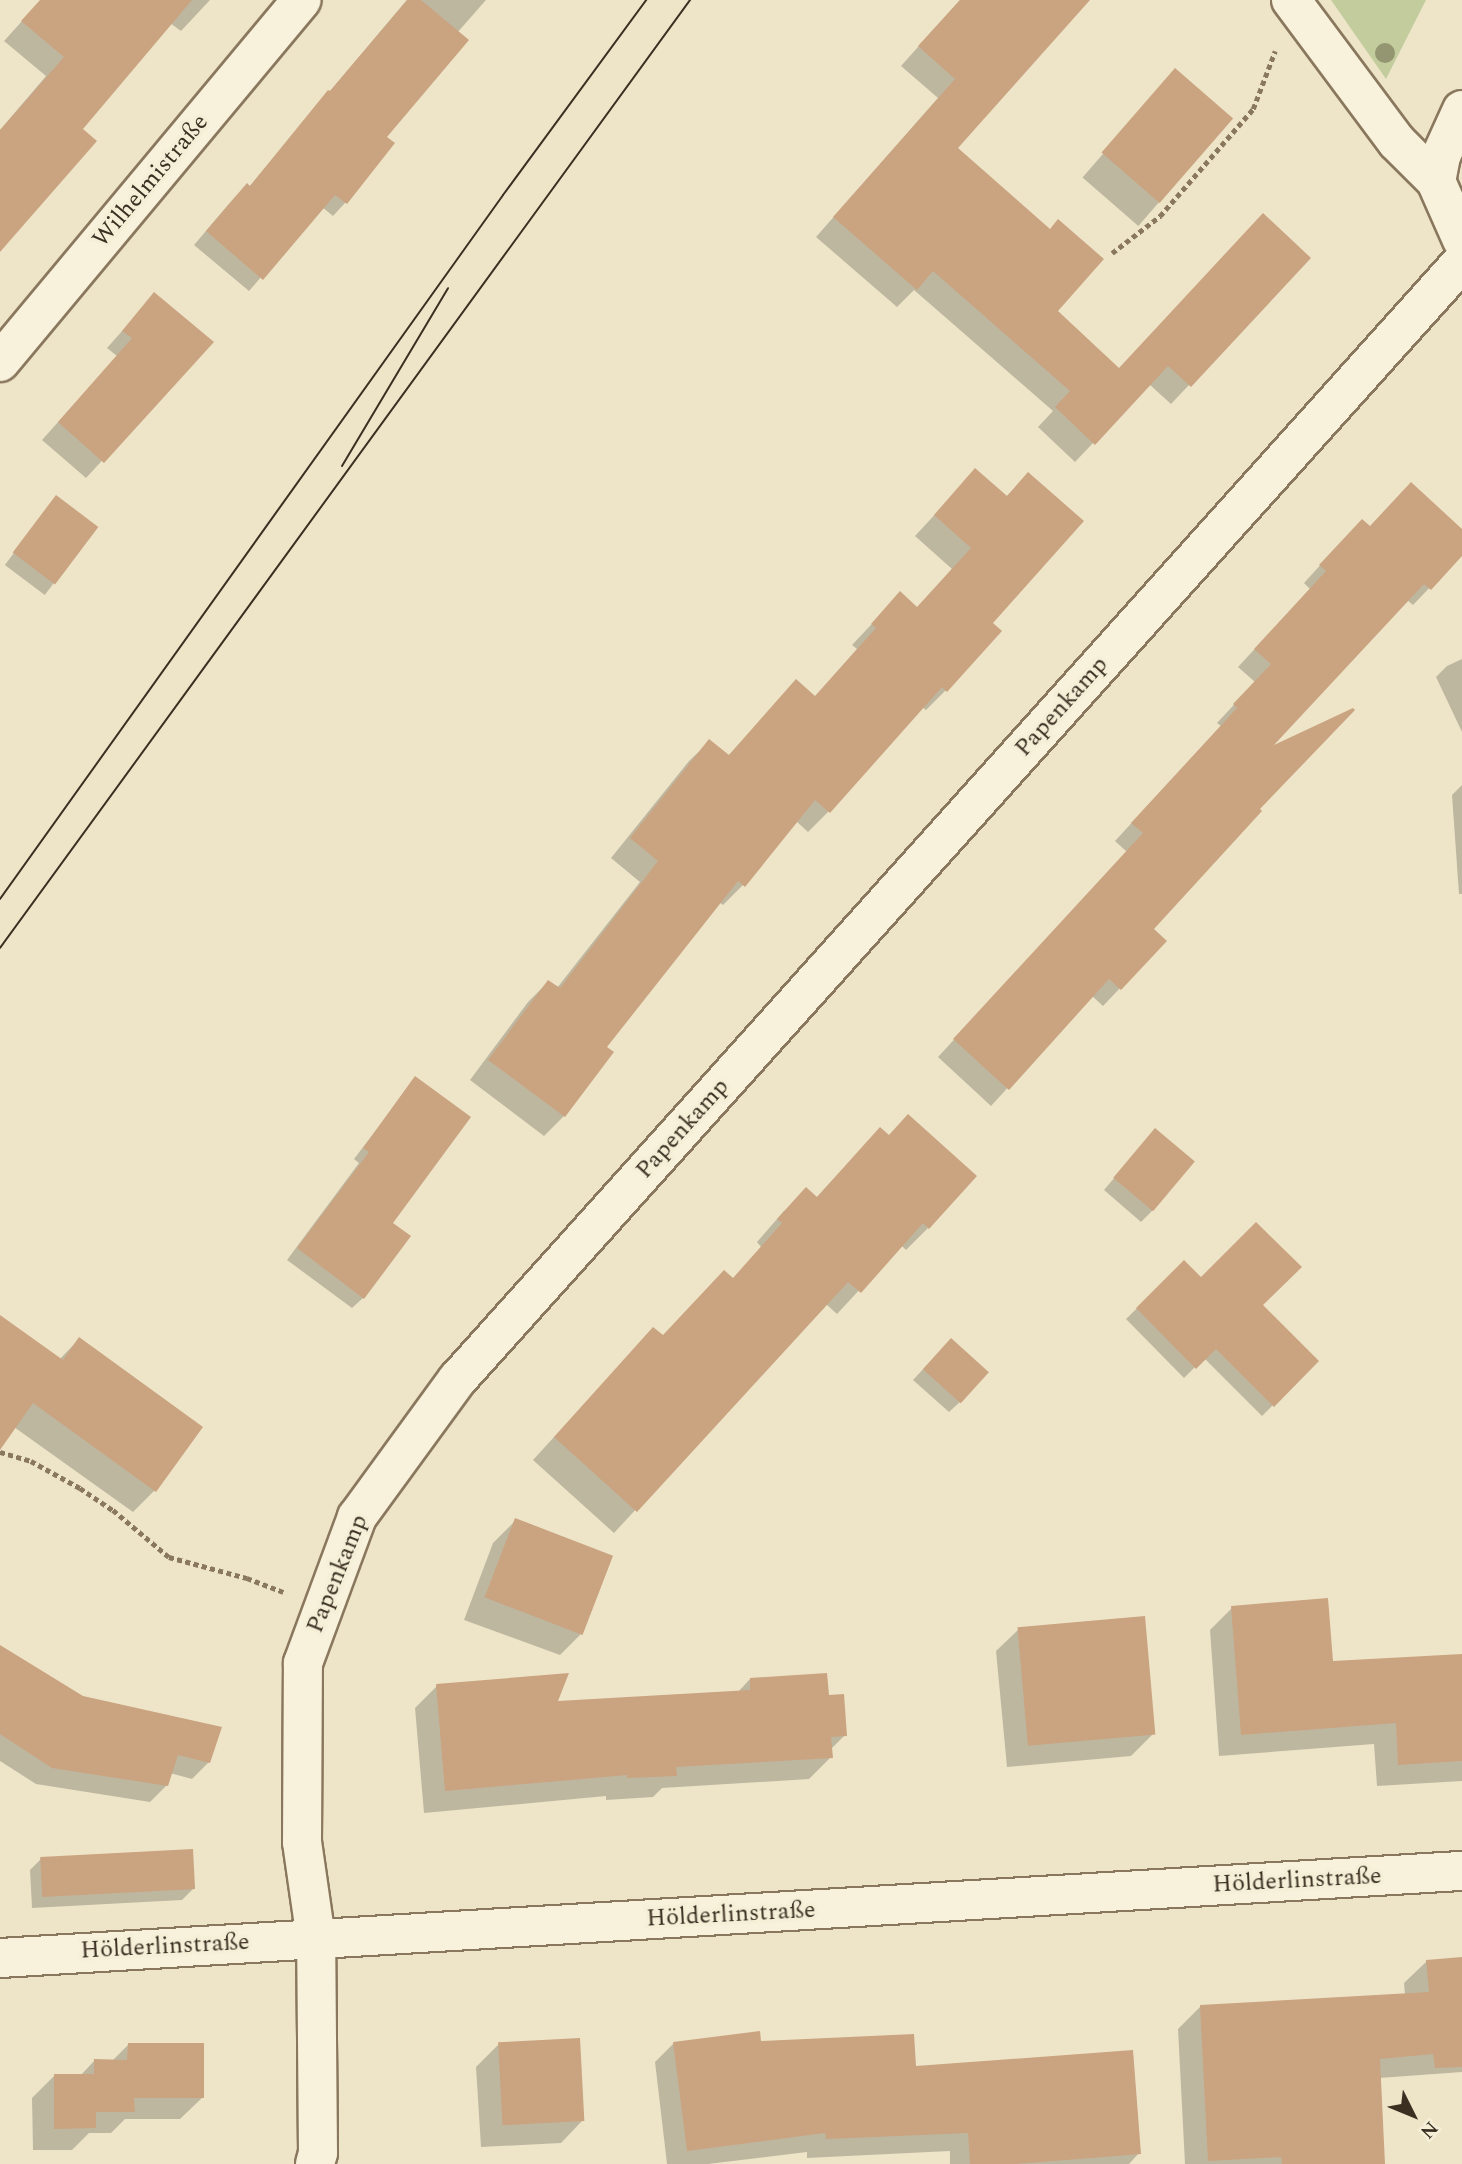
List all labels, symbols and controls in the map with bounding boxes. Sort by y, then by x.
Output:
street label: Wilhelmistraße [87,109,215,253]
street label: Papenkamp [1010,651,1114,763]
street label: Papenkamp [631,1073,735,1185]
street label: Papenkamp [301,1511,375,1637]
street label: Hölderlinstraße [1212,1862,1382,1900]
street label: Hölderlinstraße [646,1896,816,1934]
street label: Hölderlinstraße [80,1928,250,1966]
north arrow [1378,2080,1448,2150]
text: N [1413,2114,1445,2145]

